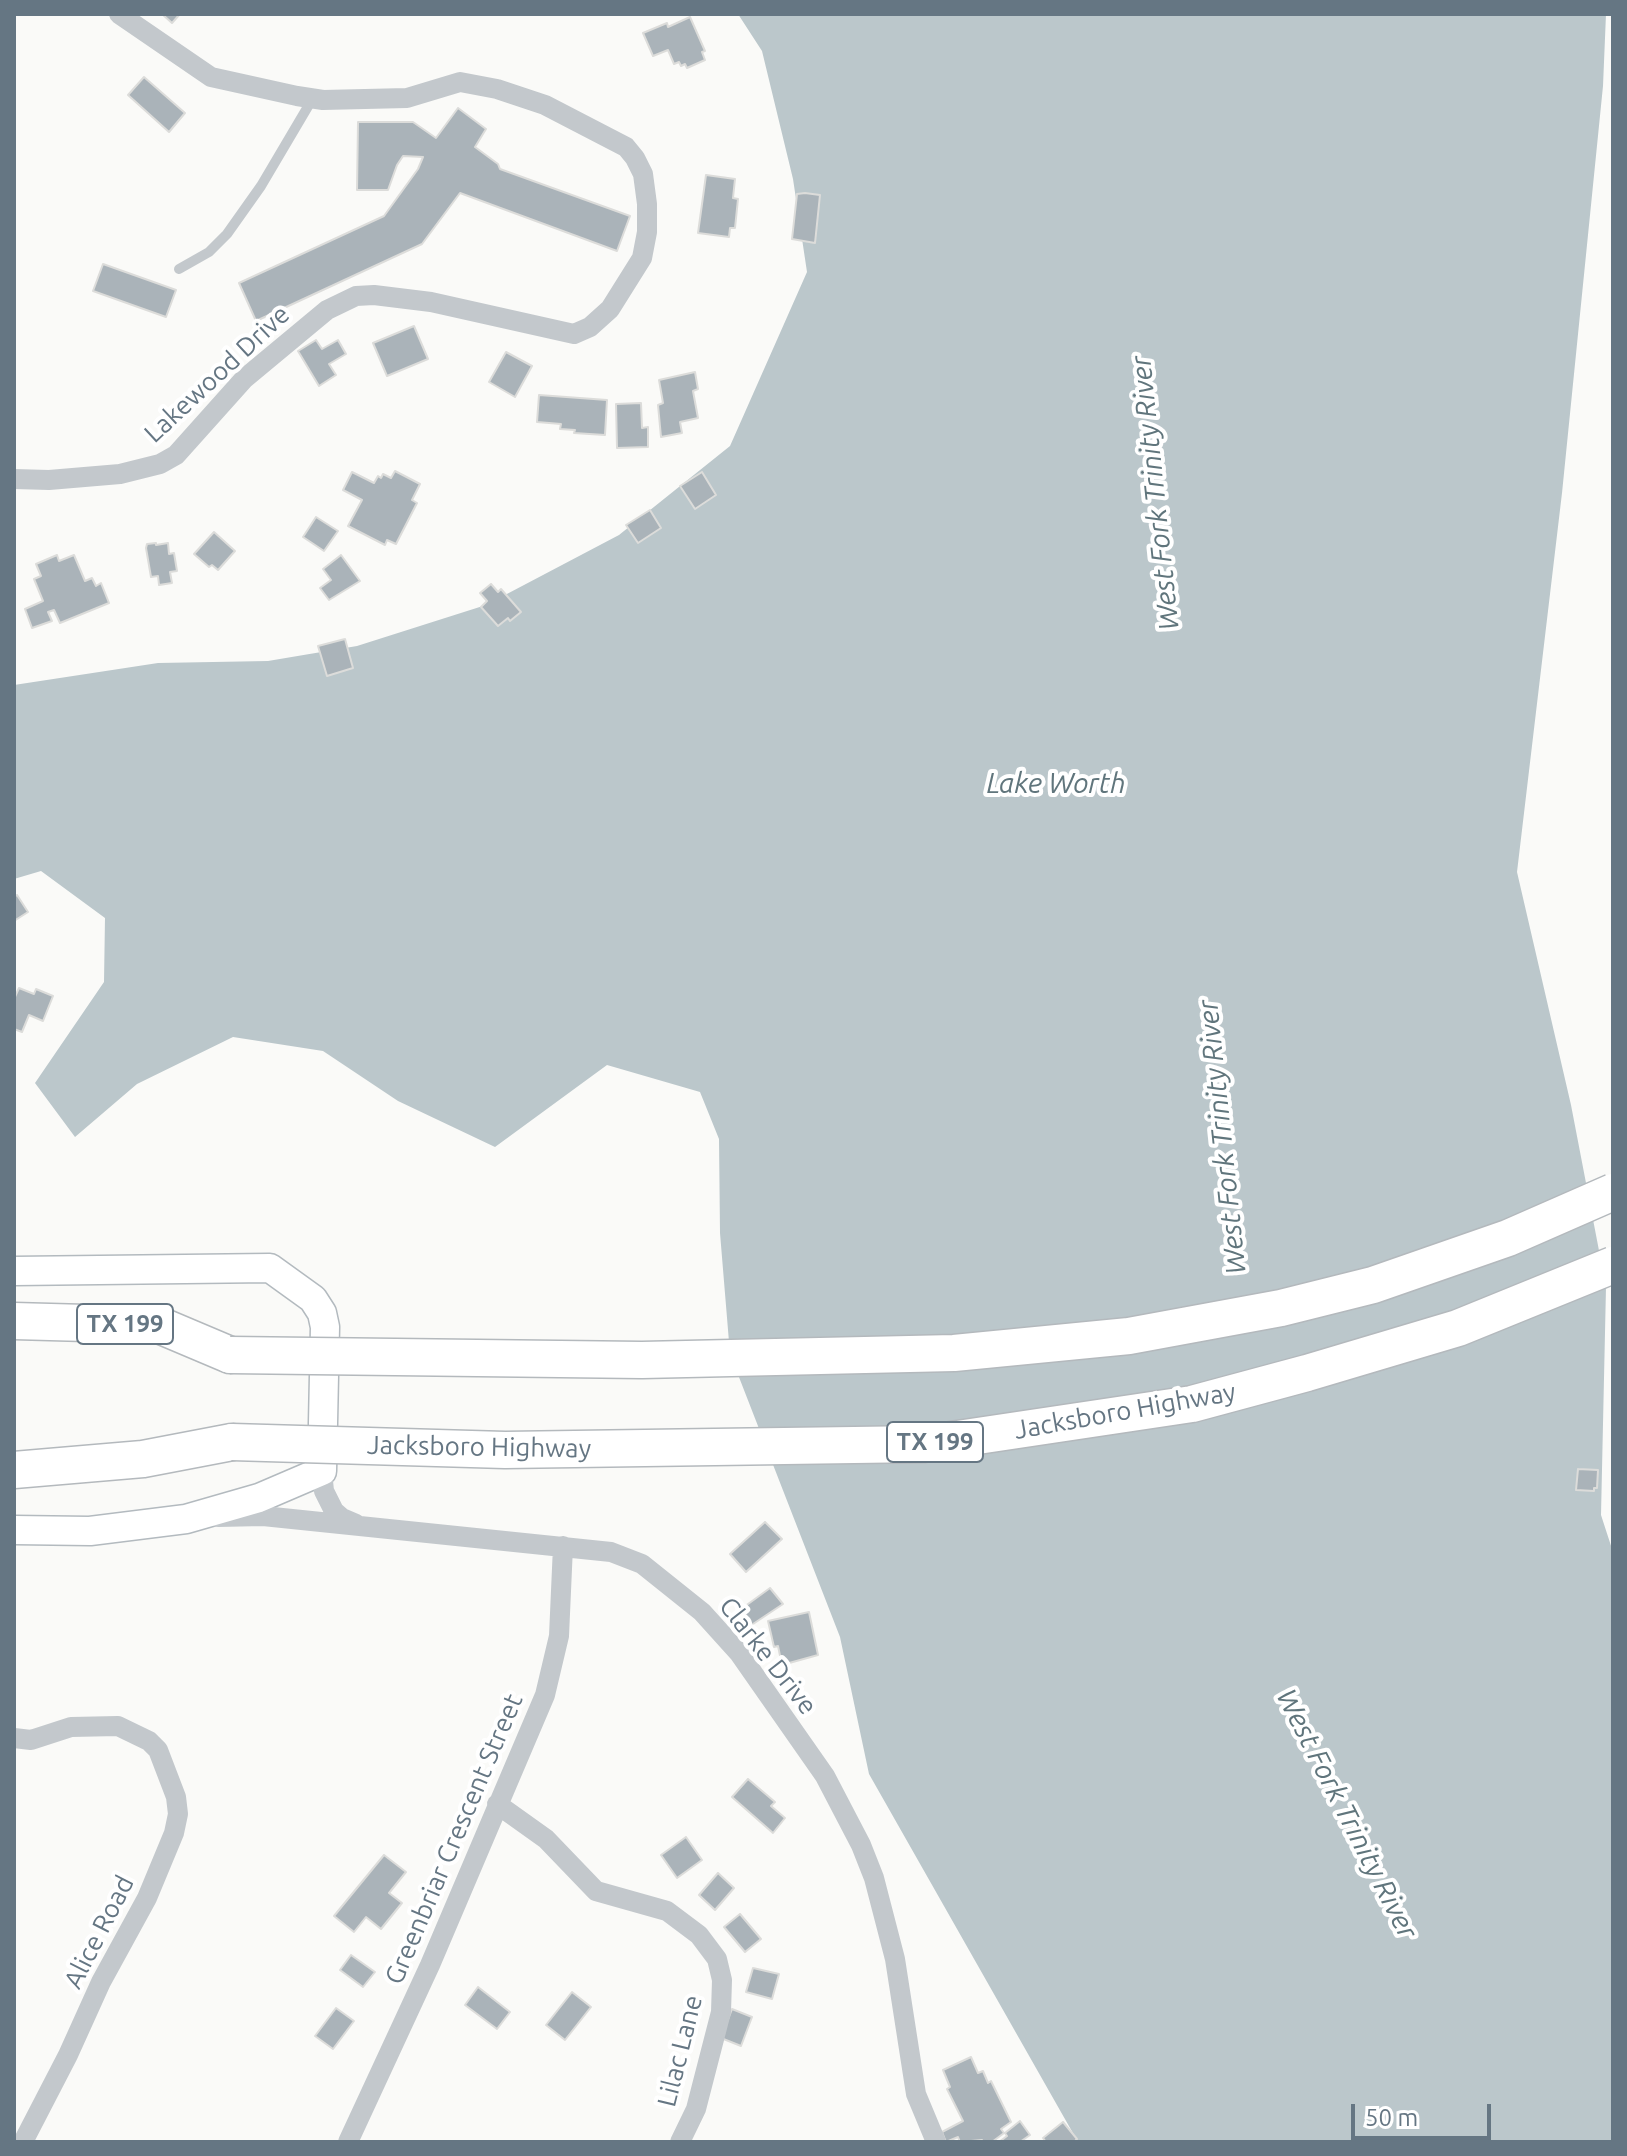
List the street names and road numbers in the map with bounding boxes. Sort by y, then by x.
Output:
street label: Lakewood Drive [138,299,296,449]
road number: TX 199 [77,1304,173,1344]
street label: Jacksboro Highway [1012,1376,1238,1446]
road number: TX 199 [887,1422,983,1462]
street label: Jacksboro Highway [367,1429,591,1465]
street label: Clarke Drive [712,1591,824,1721]
street label: Greenbriar Crescent Street [379,1689,529,1989]
street label: Alice Road [57,1870,141,1994]
street label: Lilac Lane [651,1992,709,2110]

